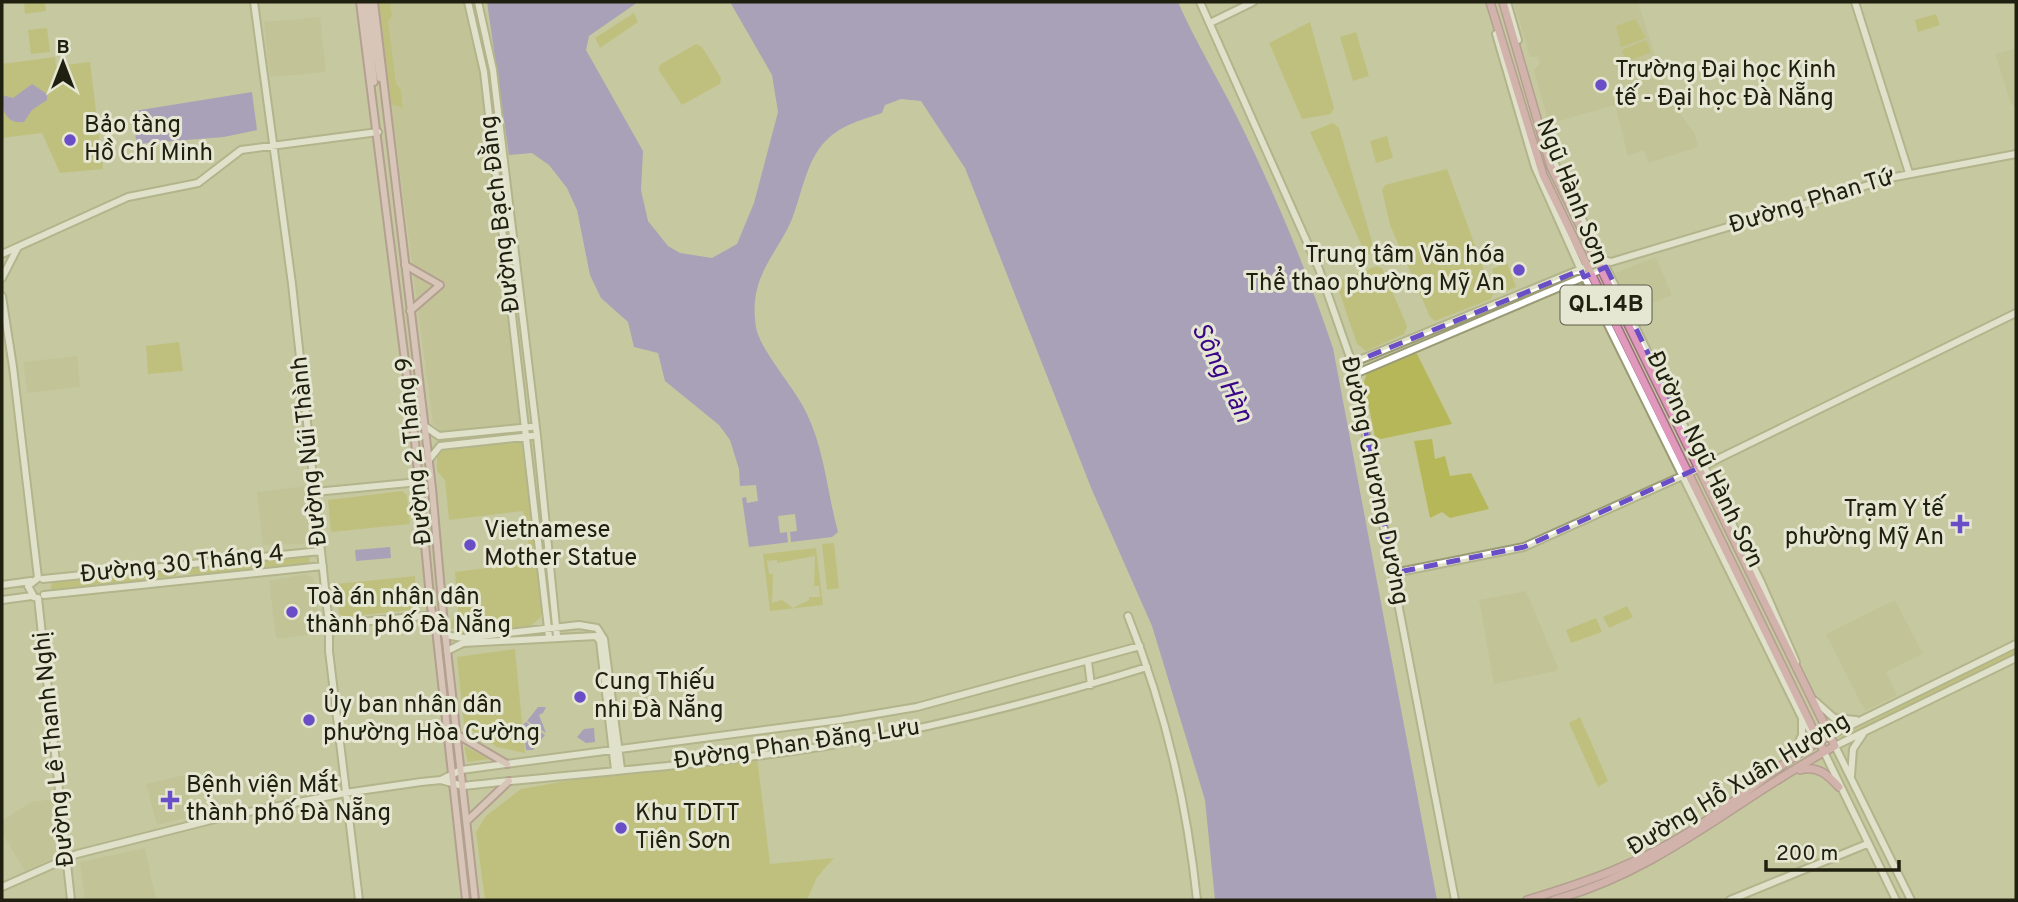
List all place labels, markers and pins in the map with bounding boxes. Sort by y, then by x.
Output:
place label: Trường Đại học Kinh tế - Đại học Đà Nẵng [1615,56,1836,114]
marker: Trường Đại học Kinh tế - Đại học Đà Nẵng [1593,77,1609,93]
place label: Bảo tàng Hồ Chí Minh [84,111,213,169]
marker: Bảo tàng Hồ Chí Minh [62,132,78,148]
place label: Trung tâm Văn hóa Thể thao phường Mỹ An [1245,241,1505,299]
marker: Trung tâm Văn hóa Thể thao phường Mỹ An [1511,262,1527,278]
place label: Trạm Y tế phường Mỹ An [1785,494,1947,553]
marker: Trạm Y tế phường Mỹ An [1950,514,1970,534]
place label: Vietnamese Mother Statue [484,516,637,574]
marker: Vietnamese Mother Statue [462,537,478,553]
place label: Toà án nhân dân thành phố Đà Nẵng [306,583,511,641]
marker: Toà án nhân dân thành phố Đà Nẵng [284,604,300,620]
place label: Cung Thiếu nhi Đà Nẵng [594,667,723,726]
place label: Ủy ban nhân dân phường Hòa Cường [323,688,540,749]
marker: Cung Thiếu nhi Đà Nẵng [572,689,588,705]
marker: Ủy ban nhân dân phường Hòa Cường [301,712,317,728]
place label: Bệnh viện Mắt thành phố Đà Nẵng [186,769,391,829]
marker: Bệnh viện Mắt thành phố Đà Nẵng [160,790,180,810]
place label: Khu TDTT Tiên Sơn [635,799,740,857]
marker: Khu TDTT Tiên Sơn [613,820,629,836]

